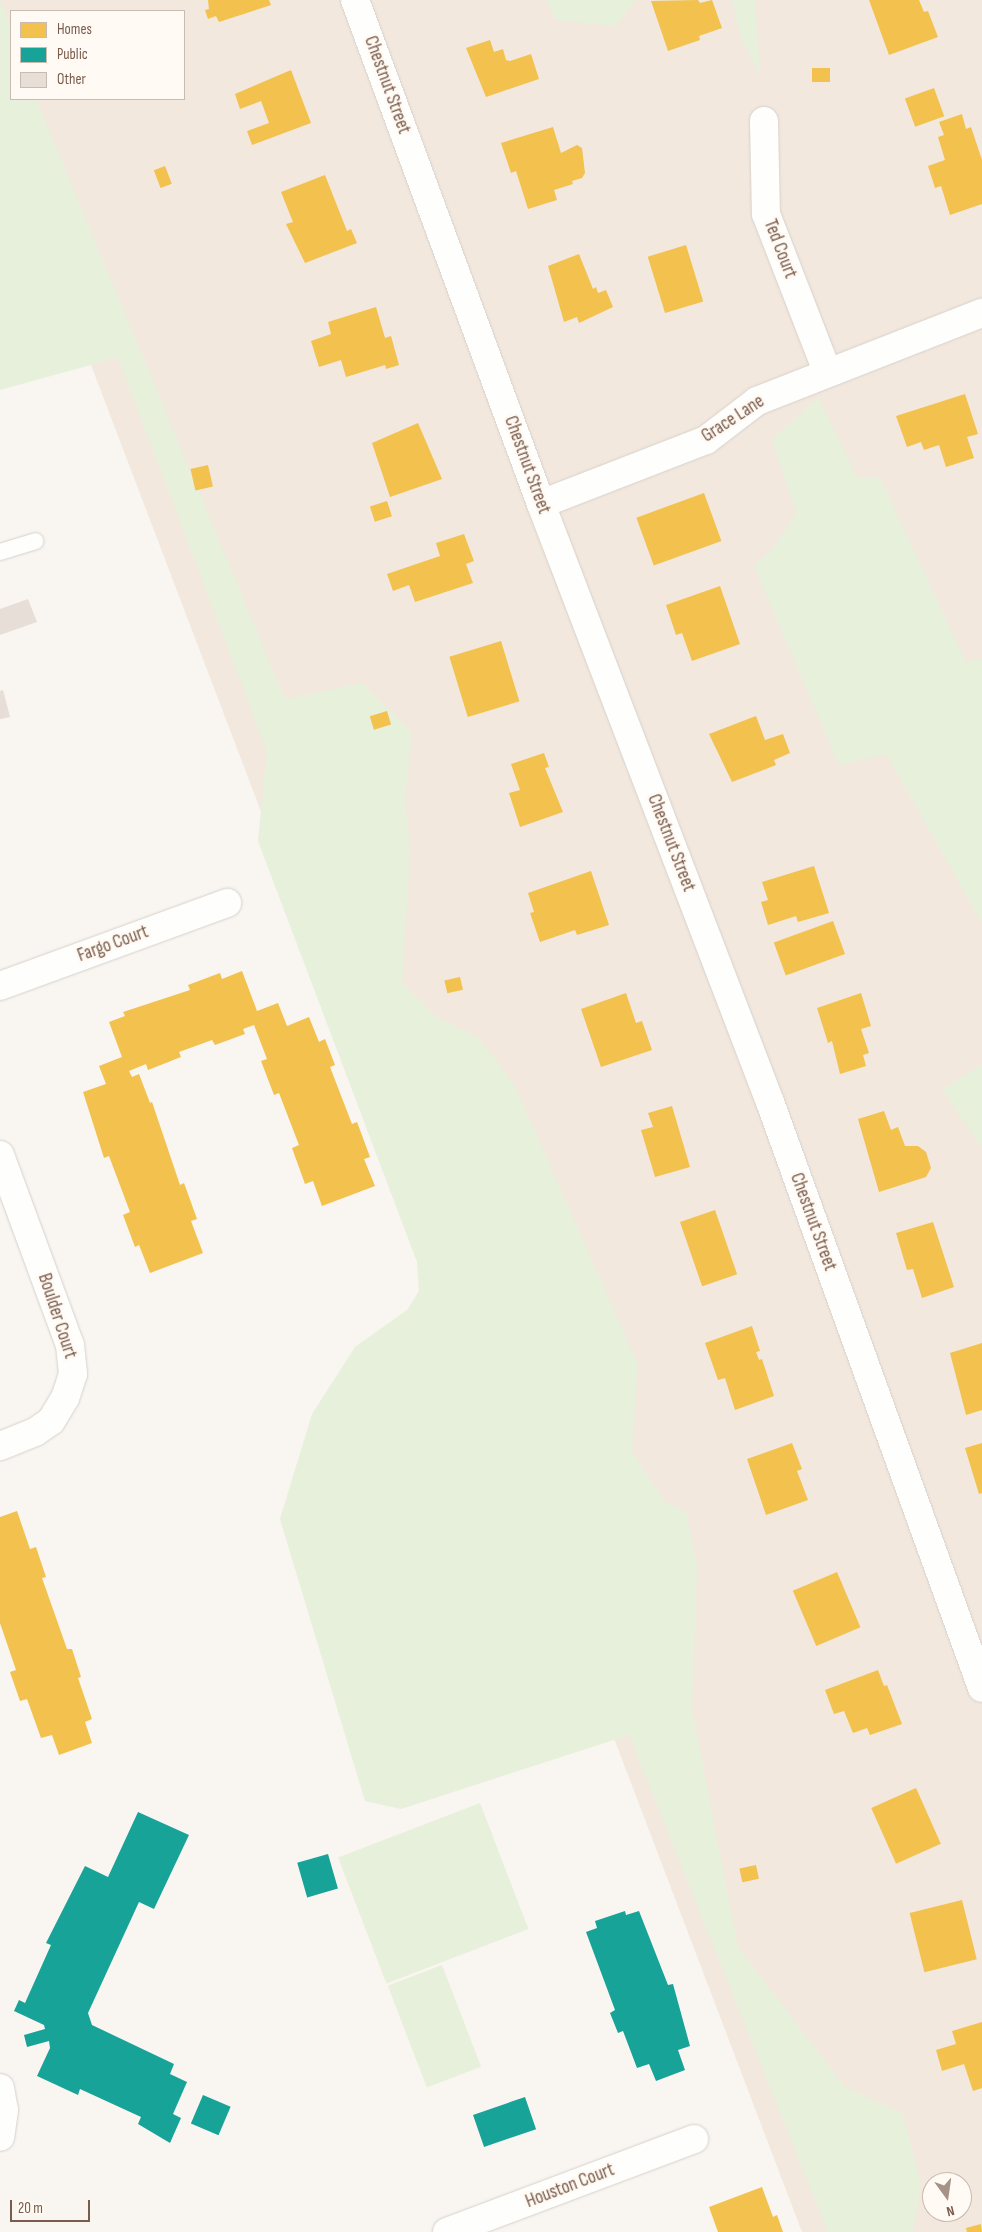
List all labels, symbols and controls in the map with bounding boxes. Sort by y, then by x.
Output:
legend [10,10,185,100]
text: Homes [57,20,92,39]
street label: Chestnut Street [359,33,415,137]
text: Public [57,45,88,64]
text: Other [57,70,86,89]
street label: Ted Court [758,216,802,282]
street label: Grace Lane [697,390,769,448]
street label: Chestnut Street [499,413,555,517]
street label: Chestnut Street [642,791,700,895]
street label: Fargo Court [74,921,152,967]
street label: Chestnut Street [785,1170,841,1274]
street label: Boulder Court [33,1271,81,1361]
street label: Houston Court [522,2159,618,2213]
north arrow [922,2172,972,2222]
scale bar [12,2190,92,2222]
text: 20 m [18,2199,43,2218]
text: N [945,2202,956,2220]

